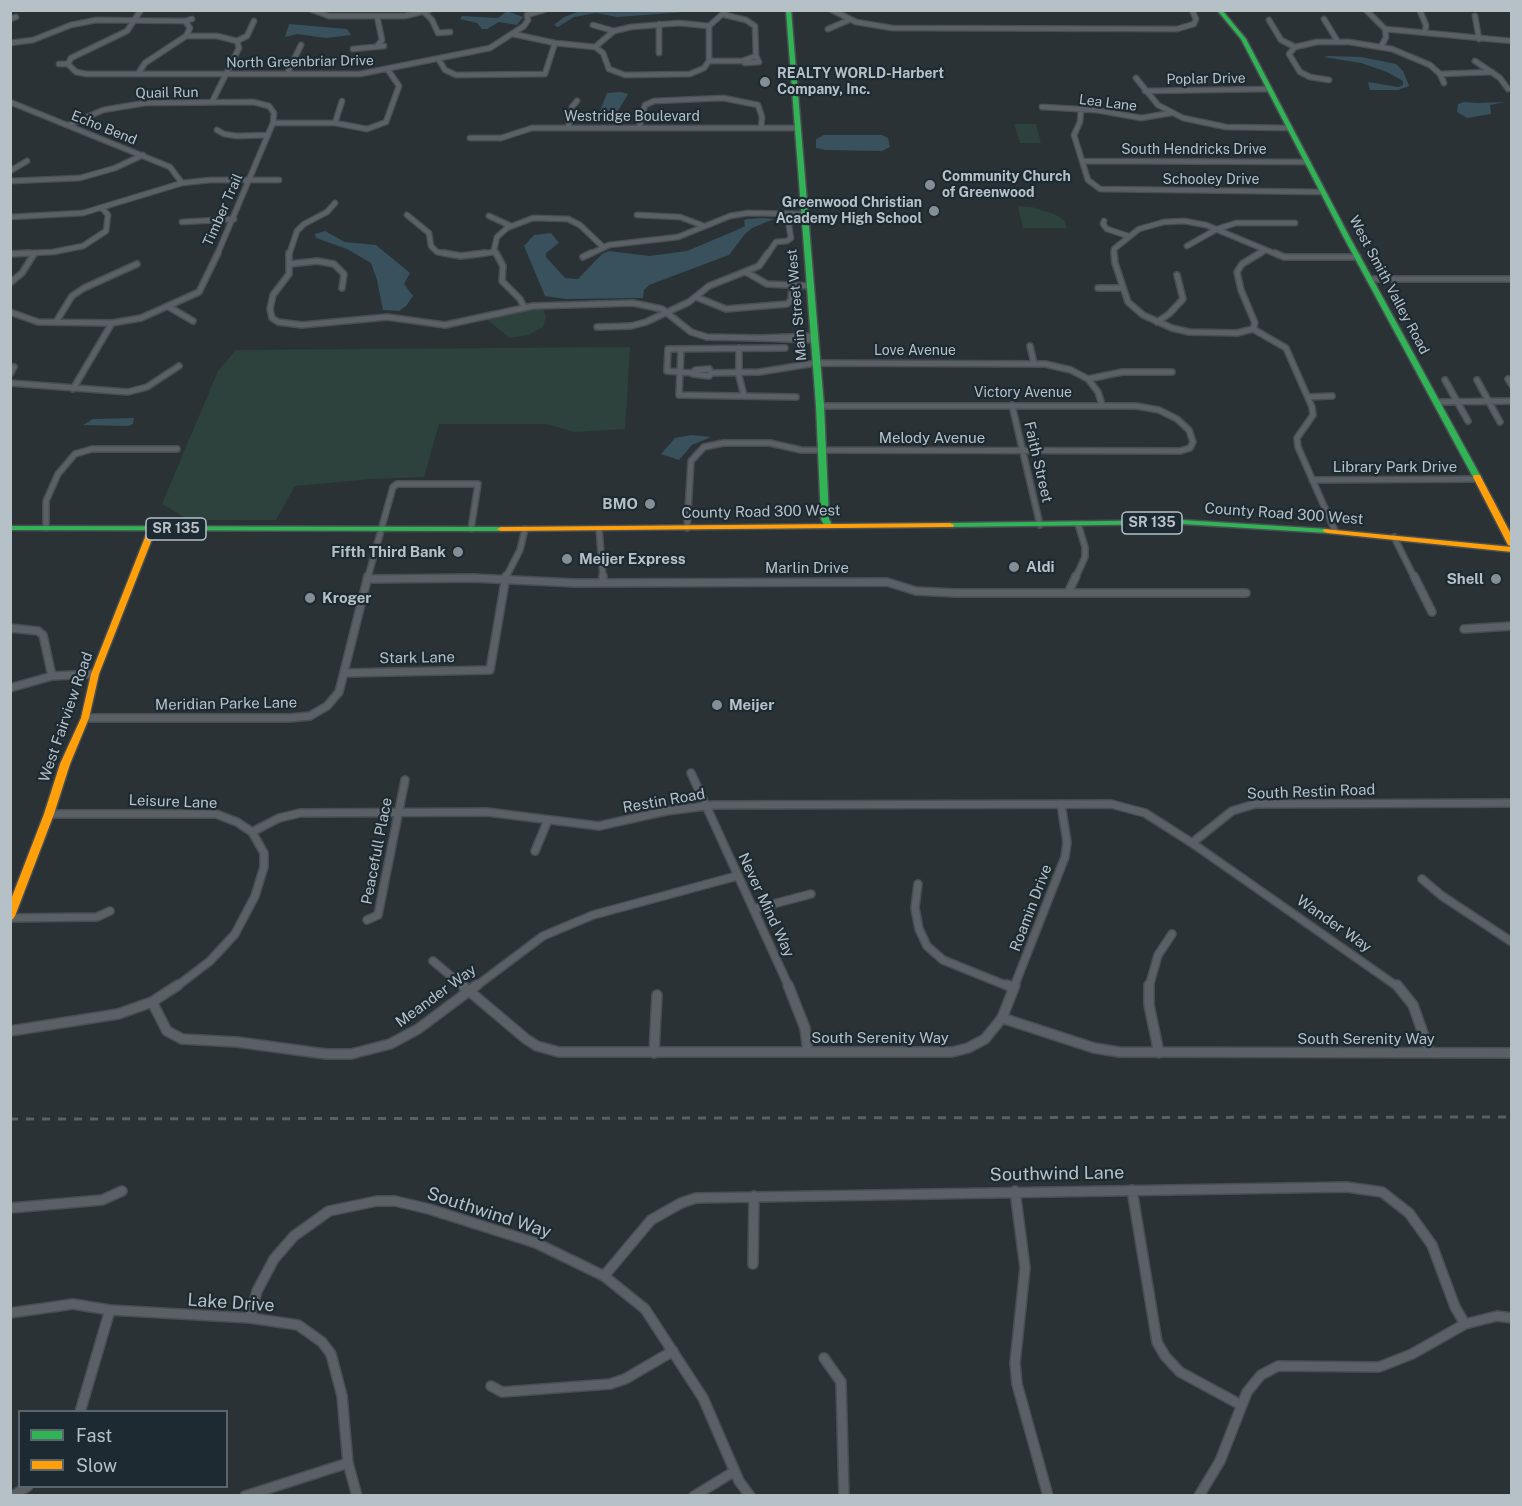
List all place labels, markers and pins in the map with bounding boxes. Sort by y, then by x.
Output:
place label: REALTY WORLD-Harbert Company, Inc. [777,66,944,98]
marker: REALTY WORLD-Harbert Company, Inc. [758,75,772,89]
place label: Community Church of Greenwood [942,169,1071,202]
marker: Community Church of Greenwood [923,178,937,192]
place label: Greenwood Christian Academy High School [776,195,922,228]
marker: Greenwood Christian Academy High School [927,204,941,218]
place label: BMO [602,495,638,513]
marker: BMO [643,497,657,511]
place label: Fifth Third Bank [331,543,446,561]
marker: Fifth Third Bank [451,545,465,559]
place label: Meijer Express [579,550,686,568]
marker: Meijer Express [560,552,574,566]
place label: Aldi [1026,558,1055,576]
marker: Aldi [1007,560,1021,574]
place label: Shell [1446,570,1484,588]
marker: Shell [1489,572,1503,586]
place label: Kroger [322,589,372,607]
marker: Kroger [303,591,317,605]
place label: Meijer [729,696,774,714]
marker: Meijer [710,698,724,712]

